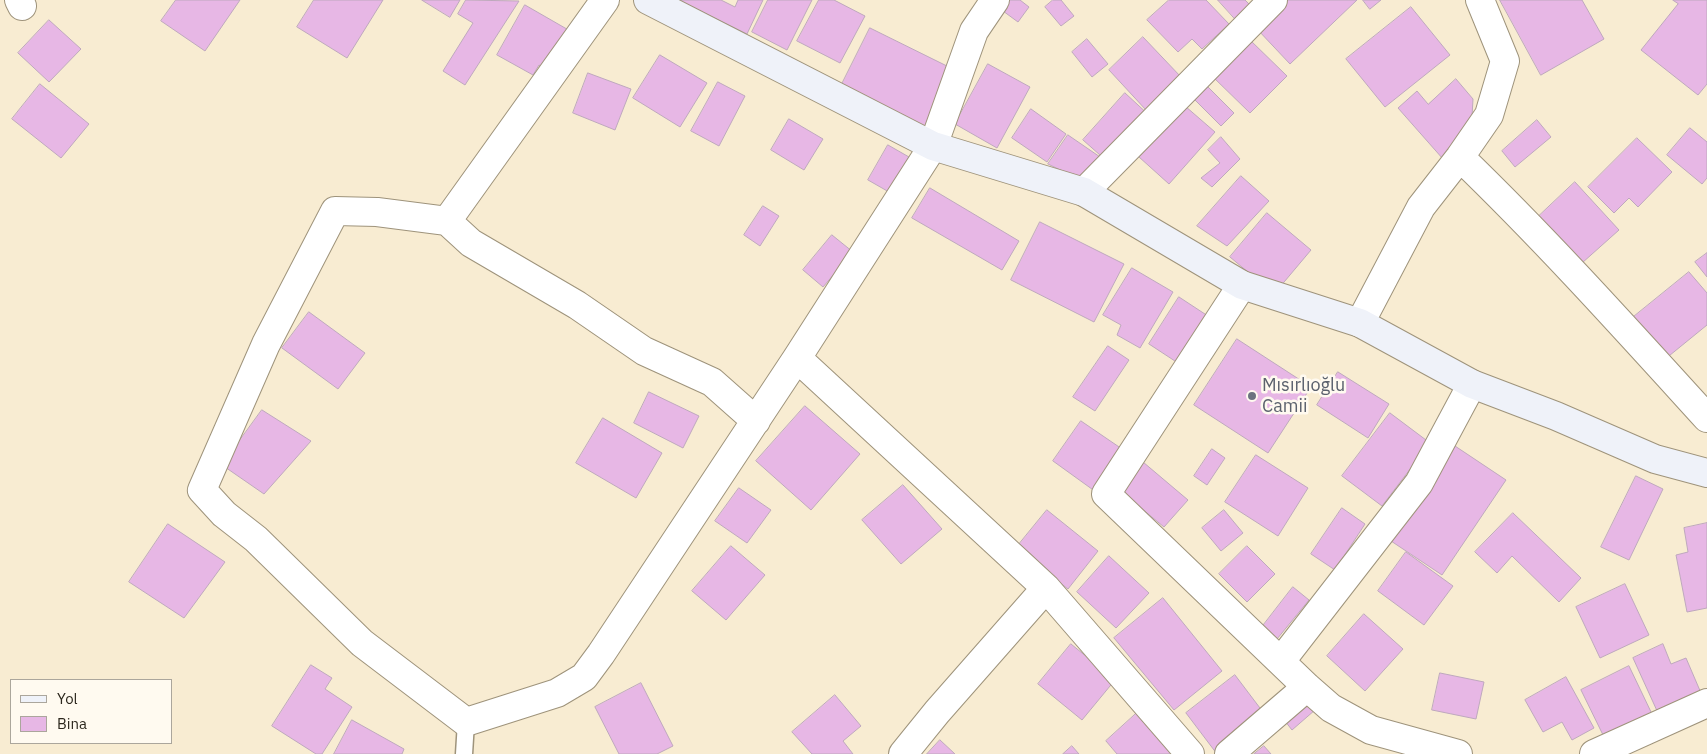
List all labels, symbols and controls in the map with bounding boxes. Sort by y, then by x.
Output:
place label: Mısırlıoğlu Camii [1262,375,1345,418]
marker: Mısırlıoğlu Camii [1246,390,1258,402]
legend [10,679,172,744]
text: Yol [57,689,78,708]
text: Bina [57,714,87,733]

